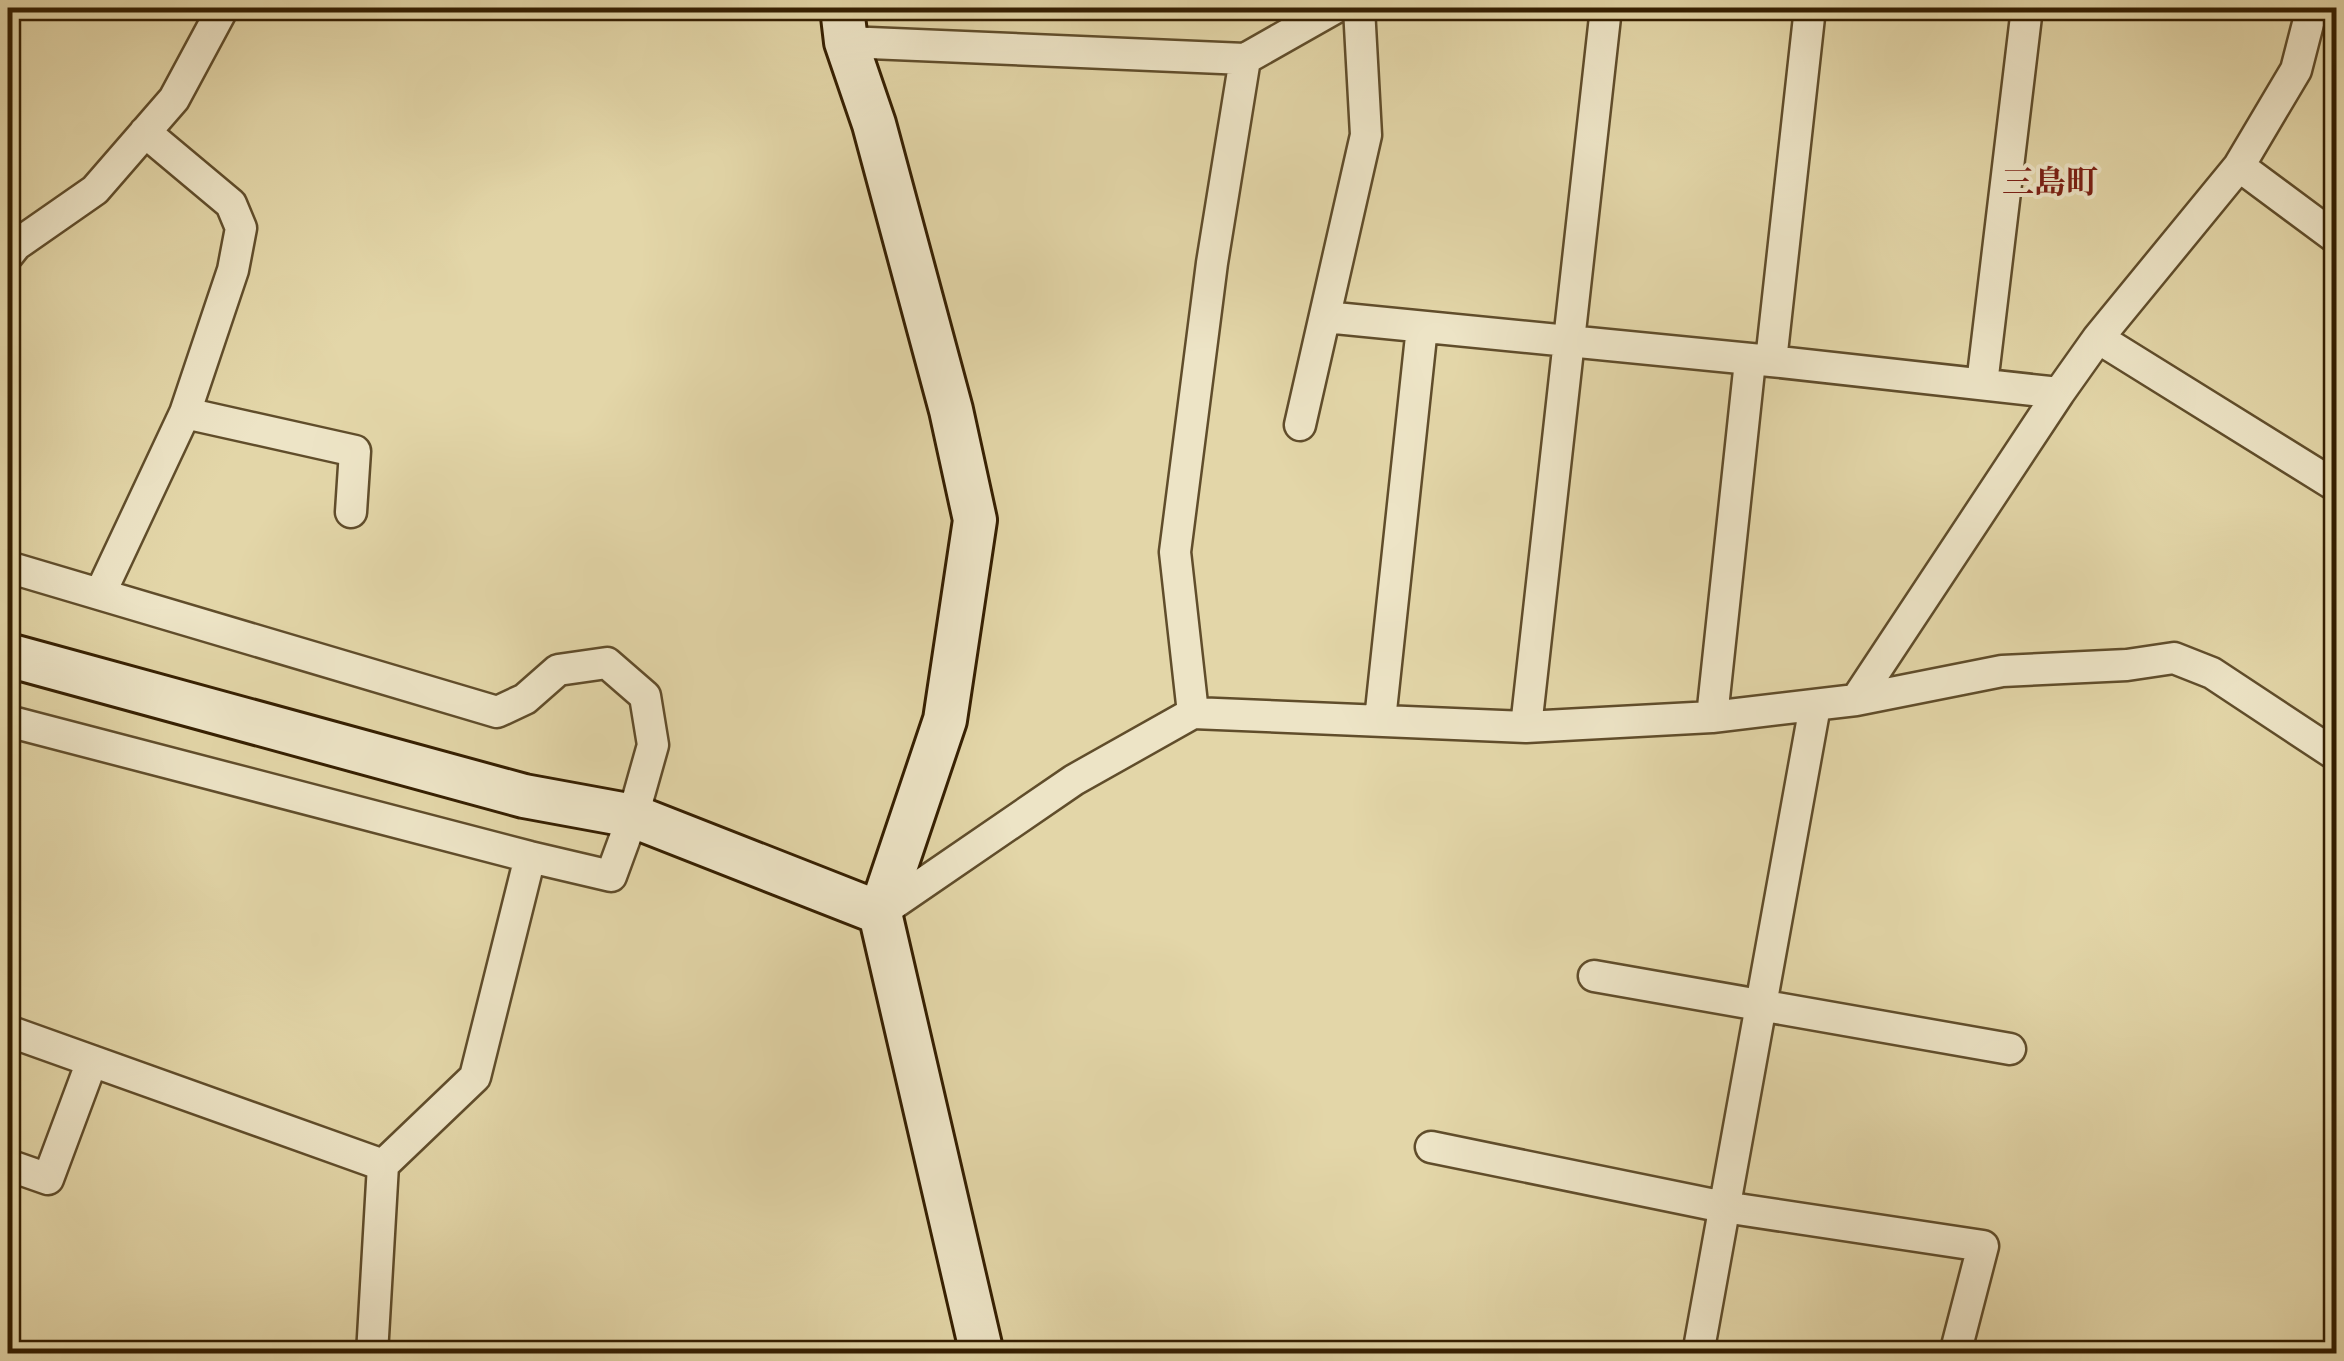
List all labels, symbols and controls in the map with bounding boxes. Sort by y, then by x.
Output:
district label: 三島町 [2002,162,2098,201]

